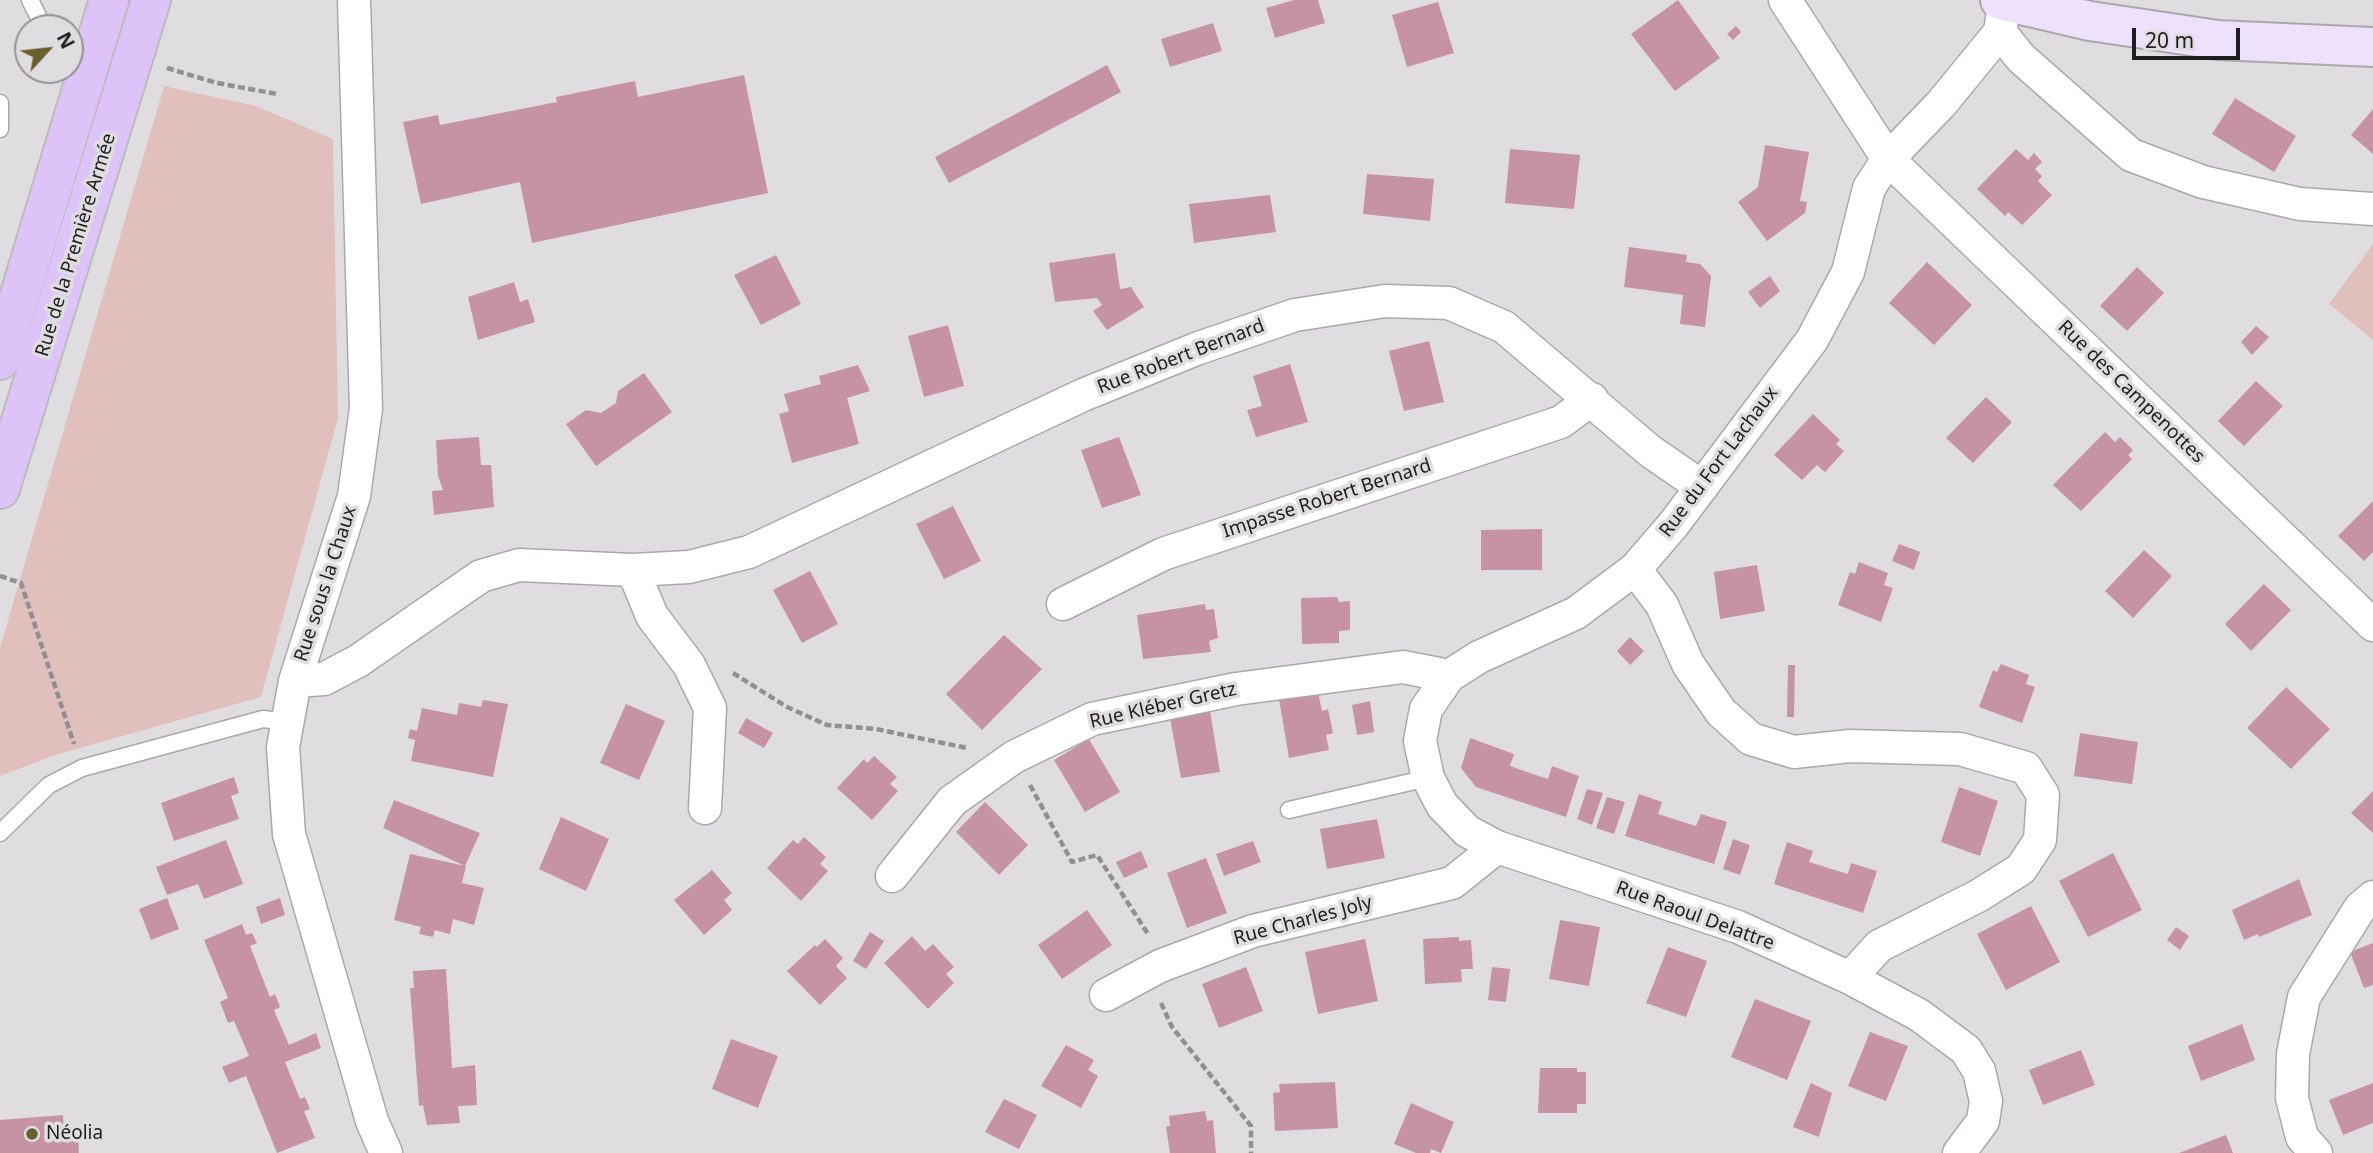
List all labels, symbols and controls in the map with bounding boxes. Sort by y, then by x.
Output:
north arrow [14,14,84,84]
scale bar [2135,14,2244,58]
text: 20 m [2145,26,2194,54]
text: N [51,28,81,53]
street label: Rue de la Première Armée [31,131,121,359]
street label: Rue Robert Bernard [1094,315,1268,399]
street label: Rue des Campenottes [2053,316,2209,468]
street label: Rue du Fort Lachaux [1655,382,1783,542]
street label: Impasse Robert Bernard [1220,454,1434,544]
street label: Rue sous la Chaux [290,503,362,665]
street label: Rue Kléber Gretz [1088,678,1238,734]
street label: Rue Raoul Delattre [1613,877,1777,955]
street label: Rue Charles Joly [1231,892,1375,950]
place label: Néolia [46,1123,103,1145]
marker: Néolia [24,1126,40,1142]

